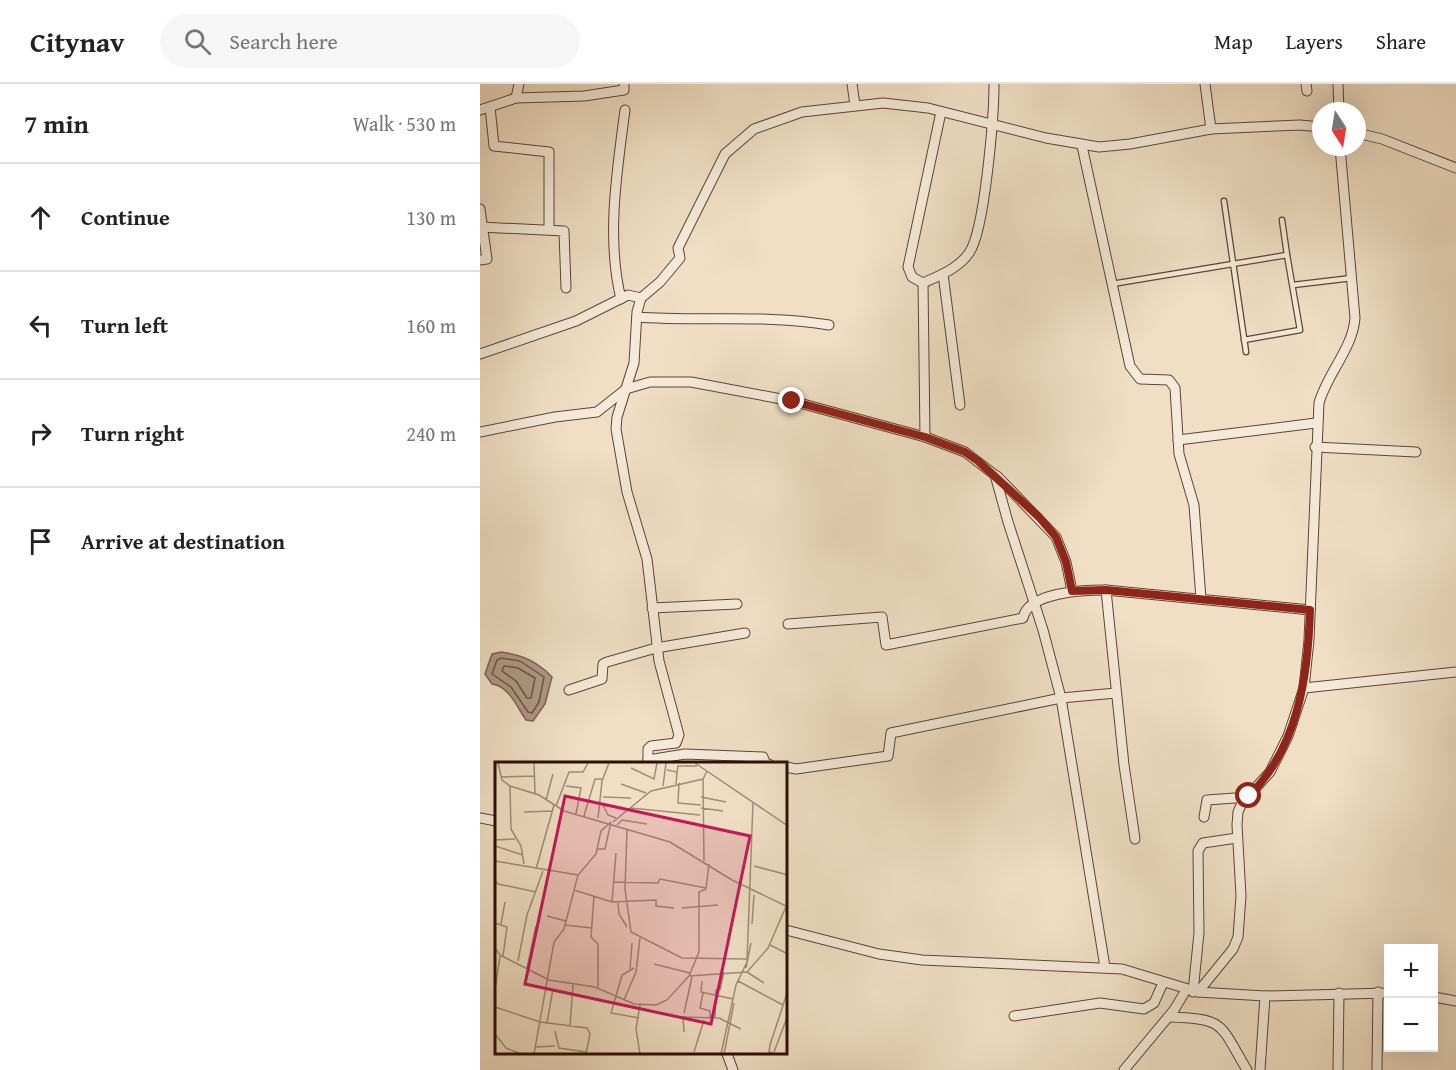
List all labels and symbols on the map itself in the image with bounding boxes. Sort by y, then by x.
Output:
north arrow [1312,102,1366,156]
route end [778,387,804,413]
inset map [495,762,788,1055]
route start [1235,782,1261,808]

